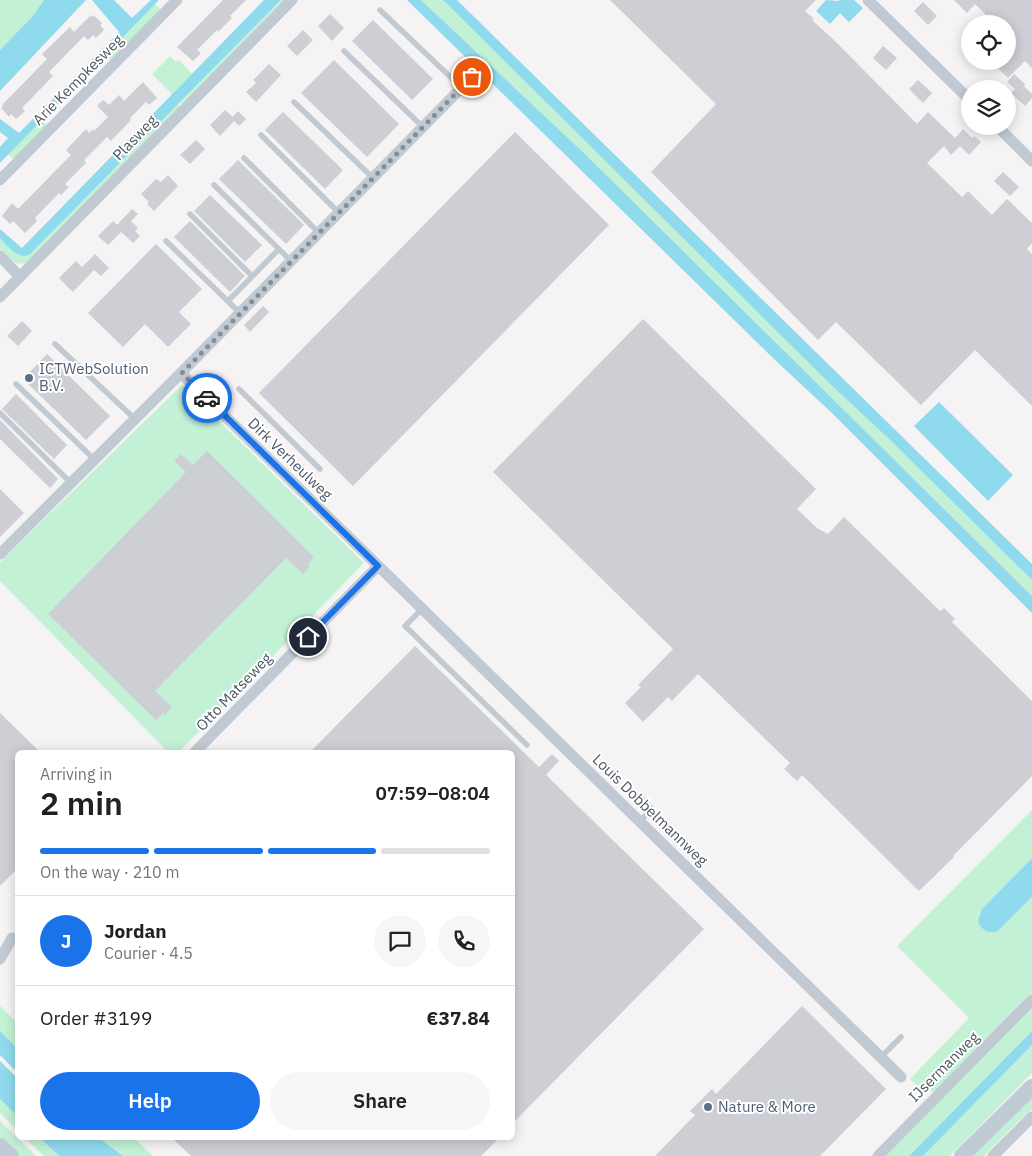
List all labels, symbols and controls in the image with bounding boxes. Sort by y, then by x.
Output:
map controls [961,15,1016,135]
button: locate [961,15,1016,70]
street label: Arie Kempkesweg [28,30,127,129]
pin [451,56,493,98]
icon: bag [458,63,486,91]
button: layers [961,80,1016,135]
street label: Plasweg [108,111,161,164]
place label: ICTWebSolution B.V. [39,359,149,395]
marker: ICTWebSolution B.V. [23,372,35,384]
courier [182,373,232,423]
icon: car [193,384,221,412]
street label: Dirk Verheulweg [244,414,337,504]
pin [287,616,329,658]
icon: home [294,623,322,651]
street label: Otto Matseweg [192,649,276,735]
street label: Louis Dobbelmannweg [589,750,712,870]
text: Arriving in [40,764,112,784]
text: 07:59–08:04 [376,781,490,805]
text: 2 min [40,782,123,824]
text: On the way · 210 m [40,862,179,882]
button: chat [374,915,426,967]
button: phone [438,915,490,967]
text: Jordan [104,919,167,943]
text: J [61,929,71,953]
text: Courier · 4.5 [104,943,193,963]
text: Order #3199 [40,1006,152,1030]
text: €37.84 [427,1006,490,1030]
street label: IJsermanweg [904,1027,983,1106]
button: Help [40,1072,260,1130]
button: Share [270,1072,490,1130]
place label: Nature & More [718,1097,816,1116]
marker: Nature & More [702,1101,714,1113]

